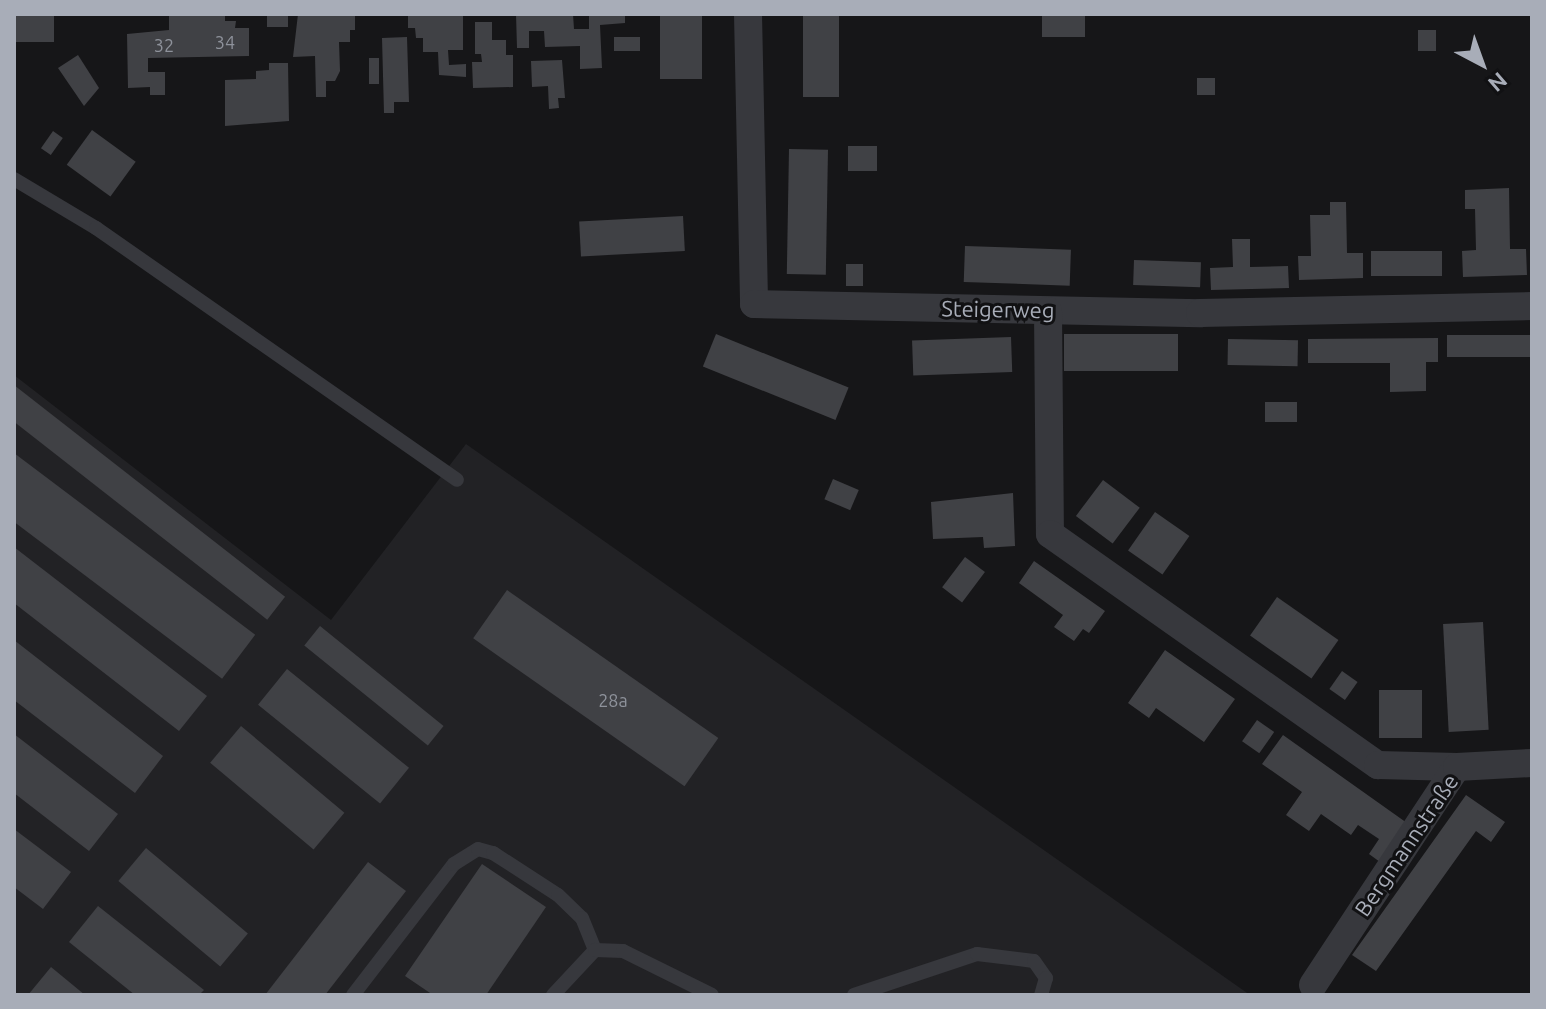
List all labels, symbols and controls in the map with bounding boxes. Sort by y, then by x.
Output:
north arrow [1442,24,1522,104]
house number: 34 [215,31,235,53]
house number: 32 [154,34,174,56]
text: N [1484,68,1512,97]
street label: Steigerweg [941,295,1055,323]
house number: 28a [598,689,628,711]
street label: Bergmannstraße [1349,769,1463,921]

